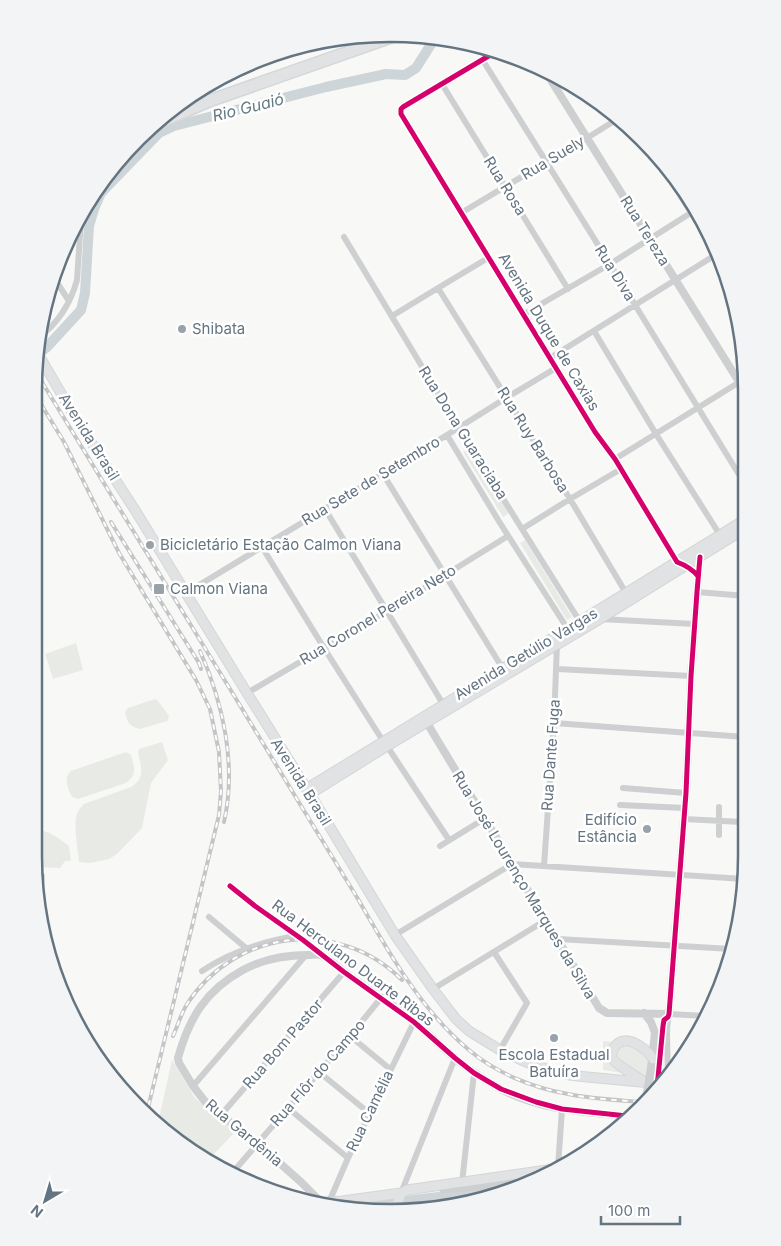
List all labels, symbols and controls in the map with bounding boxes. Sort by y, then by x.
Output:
water label: Rio Guaió [210,88,286,126]
street label: Rua Suely [518,131,588,184]
street label: Rua Rosa [480,153,531,219]
street label: Rua Tereza [616,192,674,269]
street label: Rua Diva [591,241,640,304]
street label: Avenida Duque de Caxias [495,249,604,414]
place label: Shibata [192,319,245,338]
marker: Shibata [176,323,188,335]
street label: Rua Dona Guaraciaba [415,363,512,503]
street label: Rua Ruy Barbosa [493,383,574,496]
street label: Avenida Brasil [55,389,124,484]
street label: Rua Sete de Setembro [298,432,443,529]
place label: Bicicletário Estação Calmon Viana [160,535,401,554]
marker: Bicicletário Estação Calmon Viana [144,539,156,551]
street label: Rua Coronel Pereira Neto [296,560,459,669]
place label: Calmon Viana [170,579,268,598]
marker: Calmon Viana [152,582,166,596]
street label: Avenida Getúlio Vargas [451,603,601,704]
street label: Rua Dante Fuga [537,699,564,811]
street label: Avenida Brasil [267,734,336,829]
street label: Rua José Lourenço Marques da Silva [449,767,600,1002]
place label: Edifício Estância [577,810,637,846]
marker: Edifício Estância [641,823,653,835]
street label: Rua Herculano Duarte Ribas [268,895,438,1030]
street label: Rua Bom Pastor [238,995,327,1092]
street label: Rua Flôr do Campo [266,1015,369,1130]
marker: Escola Estadual Batuíra [548,1032,560,1044]
place label: Escola Estadual Batuíra [498,1045,610,1081]
street label: Rua Camélia [342,1067,397,1155]
street label: Rua Gardênia [202,1095,287,1170]
north arrow [20,1176,70,1226]
scale bar [601,1194,680,1226]
text: 100 m [608,1201,650,1220]
text: N [27,1202,46,1222]

